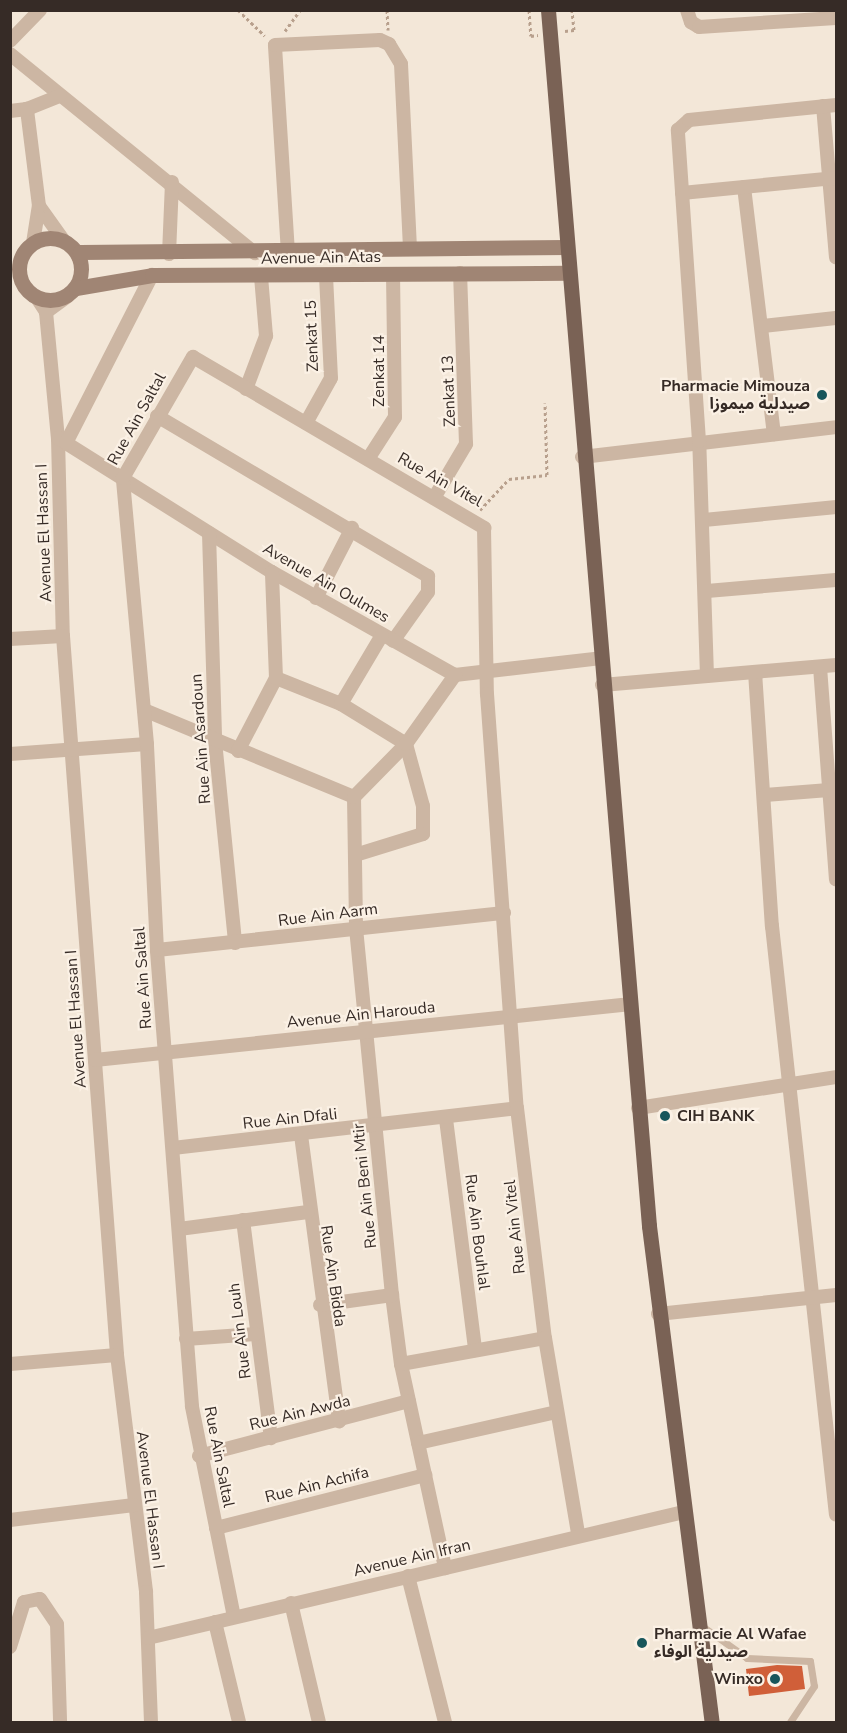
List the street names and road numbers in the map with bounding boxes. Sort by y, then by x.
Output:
street label: Avenue Ain Atas [261,247,381,269]
street label: Zenkat 15 [301,300,323,372]
street label: Zenkat 14 [369,335,389,407]
street label: Zenkat 13 [438,355,460,427]
street label: Rue Ain Saltal [104,369,170,469]
street label: Rue Ain Vitel [394,449,486,511]
street label: Avenue El Hassan I [32,463,56,603]
street label: Avenue Ain Oulmes [259,539,393,627]
street label: Rue Ain Asardoun [187,673,215,805]
street label: Rue Ain Aarm [277,899,379,931]
street label: Rue Ain Saltal [130,926,156,1030]
street label: Avenue El Hassan I [62,949,90,1089]
street label: Avenue Ain Harouda [286,998,436,1032]
street label: Rue Ain Dfali [242,1104,338,1134]
street label: Rue Ain Beni Mtir [349,1122,381,1250]
street label: Rue Ain Bouhlal [460,1173,494,1291]
street label: Rue Ain Vitel [501,1179,529,1275]
street label: Rue Ain Bidda [316,1224,350,1328]
street label: Rue Ain Louh [225,1282,255,1380]
street label: Rue Ain Awda [248,1391,352,1435]
street label: Rue Ain Saltal [200,1405,238,1509]
street label: Avenue El Hassan I [132,1430,168,1570]
street label: Rue Ain Achifa [263,1463,371,1507]
street label: Avenue Ain Ifran [351,1535,473,1581]

